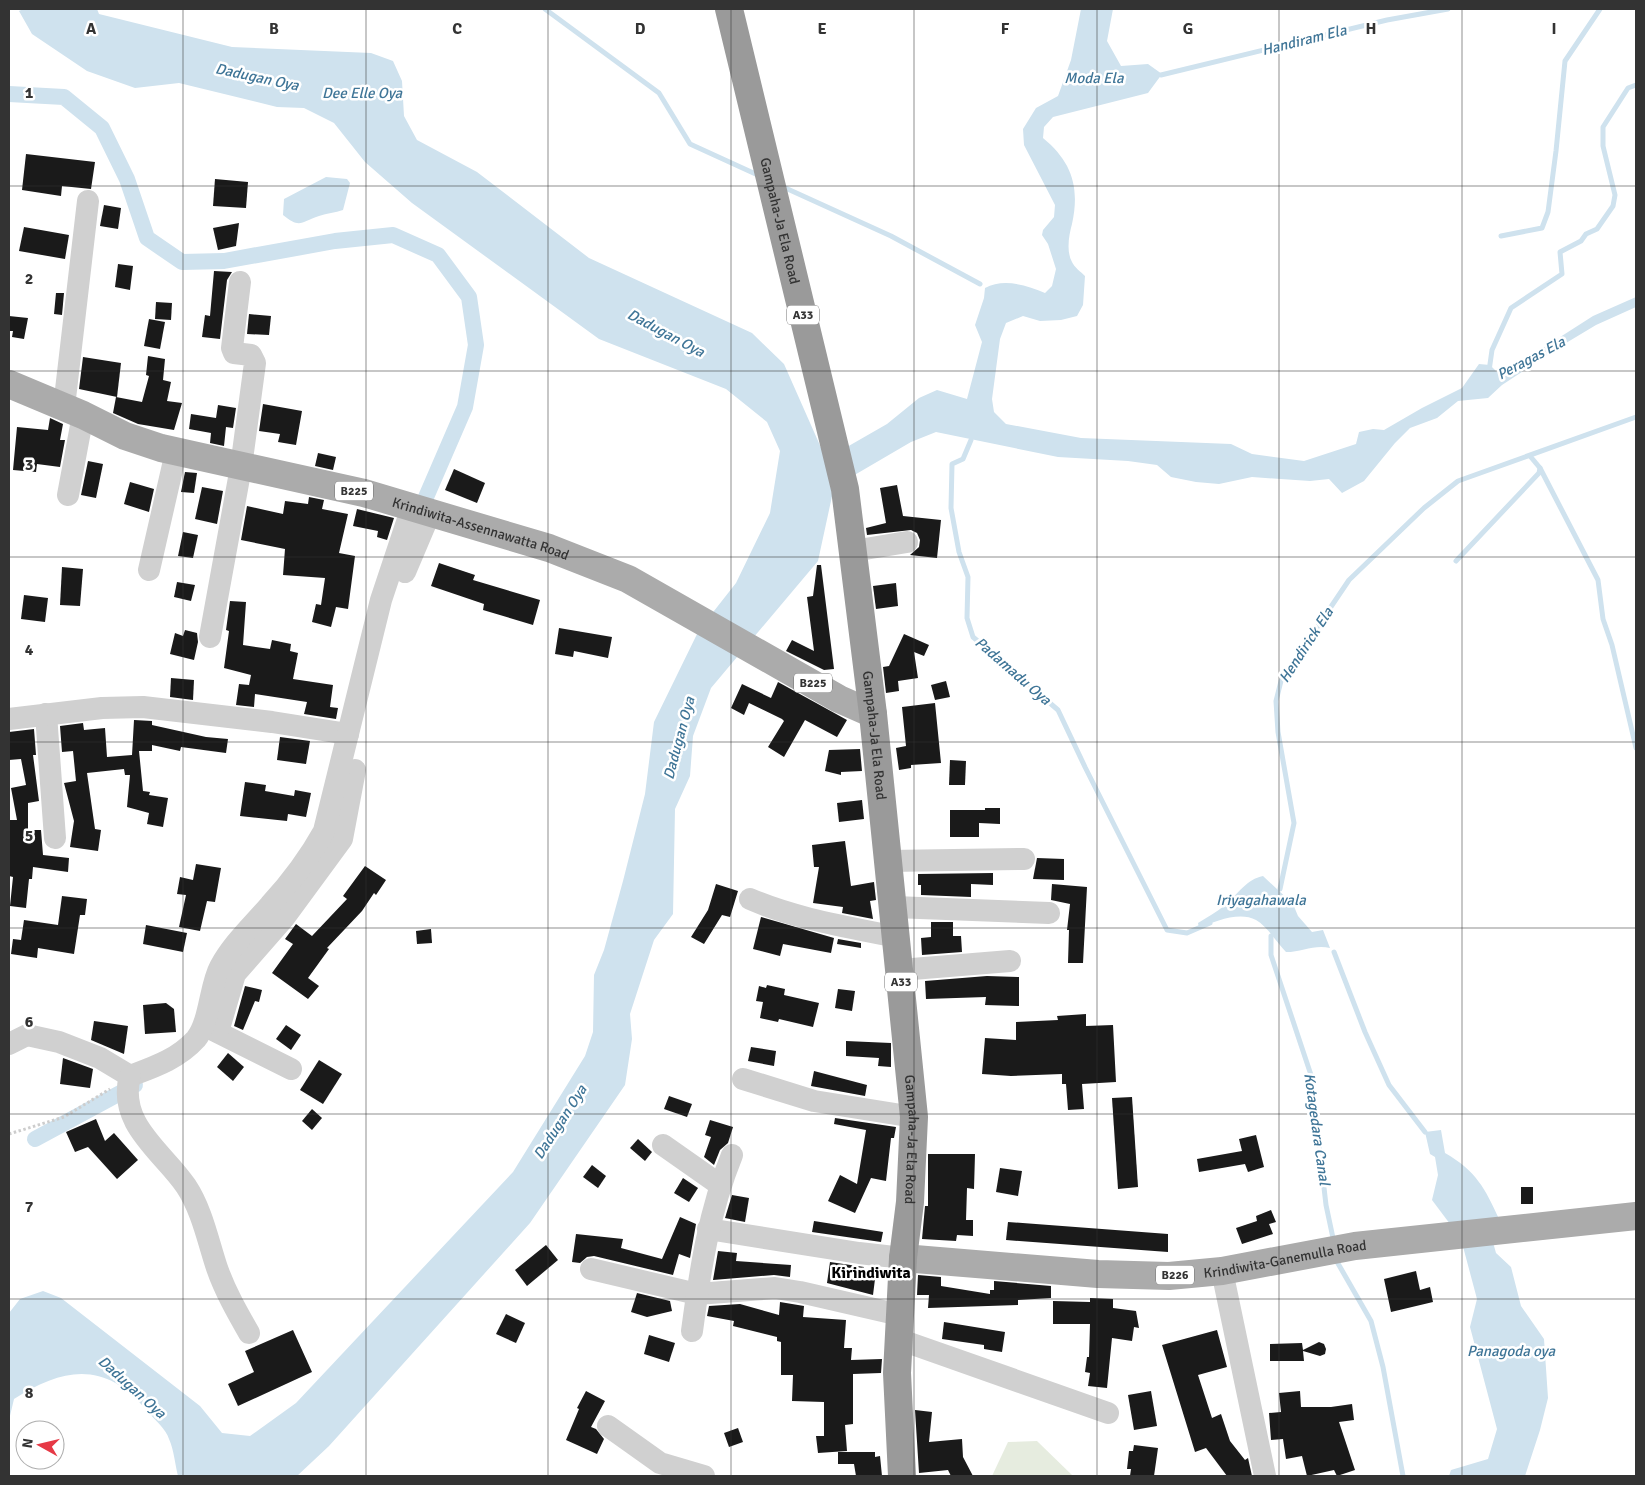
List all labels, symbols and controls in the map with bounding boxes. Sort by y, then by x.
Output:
text: A [86,19,97,39]
text: B [269,19,279,39]
text: C [452,19,462,39]
text: D [635,19,646,39]
text: E [817,19,827,39]
text: F [1001,19,1010,39]
text: G [1183,19,1193,39]
text: H [1366,19,1376,39]
text: I [1551,19,1557,39]
water label: Handiram Ela [1260,21,1349,59]
water label: Dadugan Oya [214,59,301,95]
water label: Moda Ela [1064,69,1124,87]
text: 1 [25,83,34,103]
water label: Dee Elle Oya [322,84,402,102]
street label: Gampaha-Ja Ela Road [757,156,804,286]
text: 2 [25,269,33,289]
water label: Dadugan Oya [624,305,708,361]
road number: A33 [787,306,819,324]
water label: Peragas Ela [1494,332,1568,383]
text: 3 [25,455,33,475]
road number: B225 [335,482,373,501]
street label: Krindiwita-Assennawatta Road [390,493,572,564]
water label: Hendirick Ela [1275,604,1337,686]
water label: Padamadu Oya [971,633,1055,709]
text: 4 [25,640,34,660]
street label: Gampaha-Ja Ela Road [859,670,890,801]
road number: B225 [794,674,832,692]
water label: Dadugan Oya [659,694,699,781]
text: 5 [25,826,33,846]
water label: Iriyagahawala [1216,891,1306,909]
road number: A33 [885,972,917,992]
text: 6 [25,1012,34,1032]
water label: Kotagedara Canal [1300,1072,1334,1188]
street label: Gampaha-Ja Ela Road [901,1074,923,1204]
water label: Dadugan Oya [529,1081,591,1162]
text: 7 [25,1197,34,1217]
street label: Krindiwita-Ganemulla Road [1203,1236,1367,1281]
district label: Kirindiwita [831,1263,911,1283]
road number: B226 [1156,1266,1194,1284]
water label: Panagoda oya [1467,1342,1555,1360]
water label: Dadugan Oya [95,1352,170,1422]
text: 8 [25,1383,34,1403]
north arrow [15,1420,65,1470]
text: N [19,1437,37,1449]

